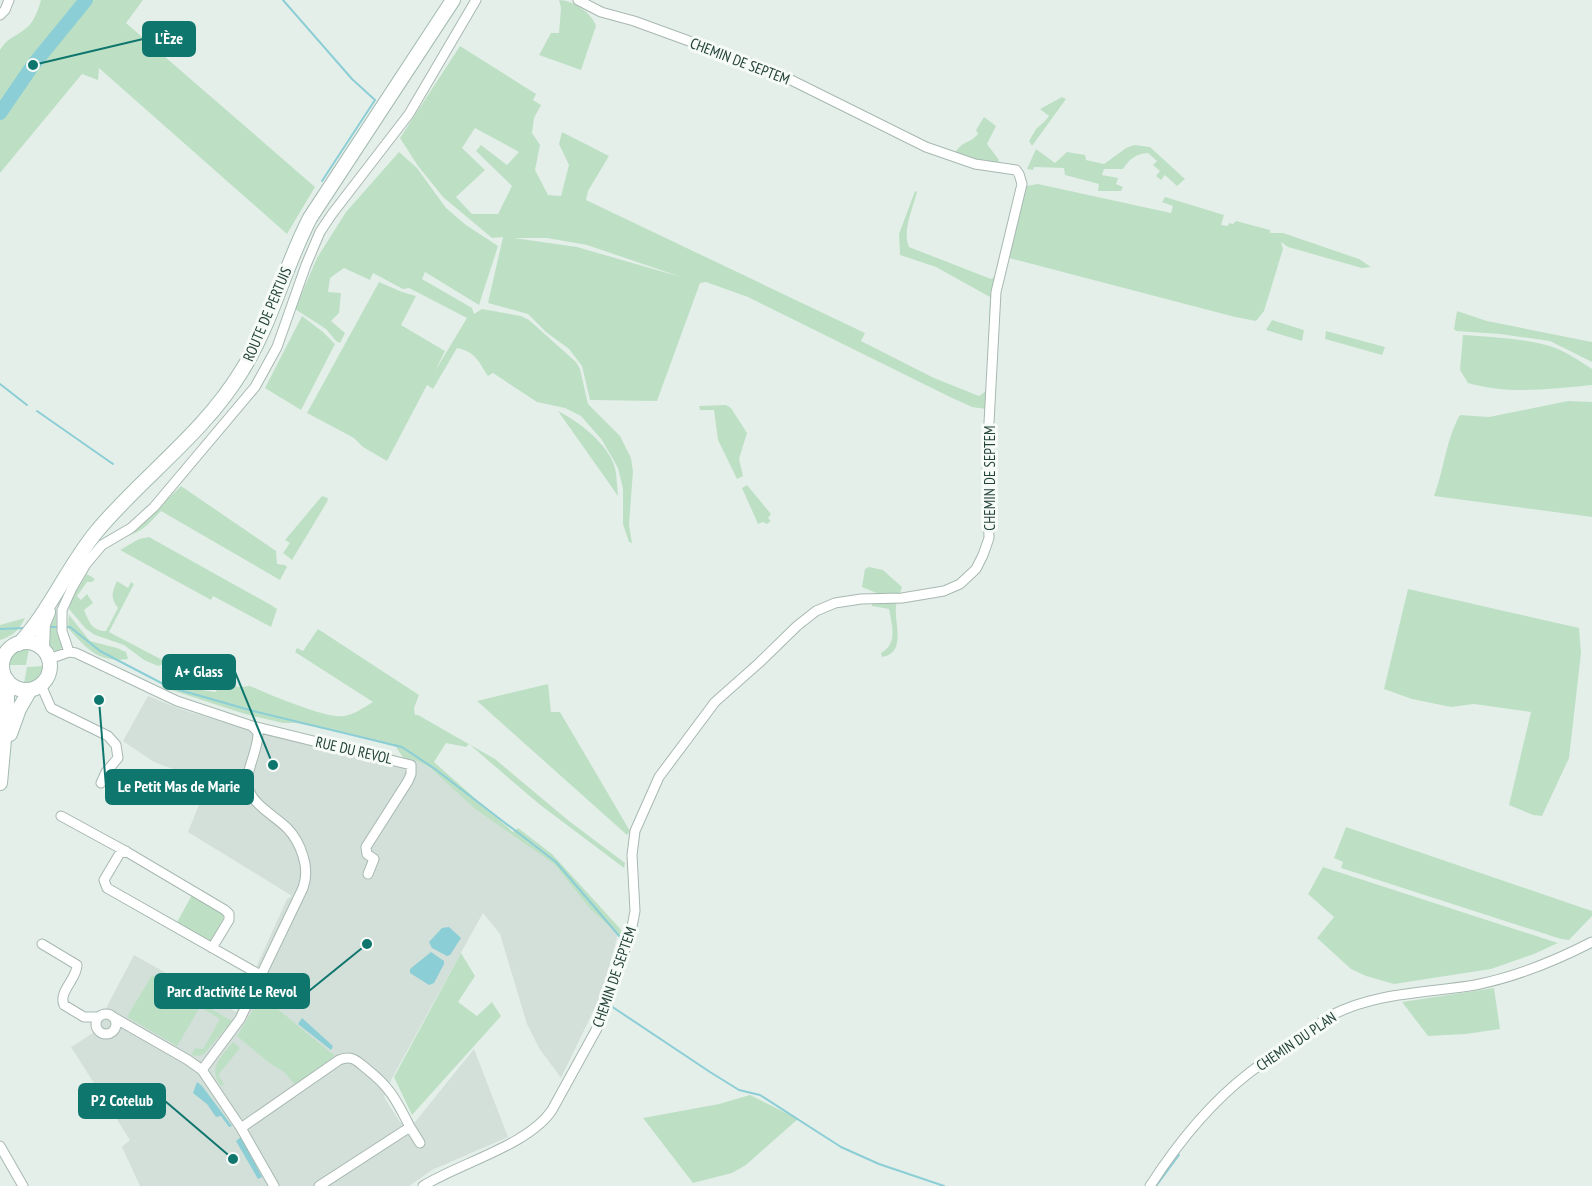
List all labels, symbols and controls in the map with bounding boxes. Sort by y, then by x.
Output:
callout: L'Èze [143,22,195,56]
text: L'Èze [155,28,183,48]
street label: CHEMIN DE SEPTEM [687,33,793,89]
street label: ROUTE DE PERTUIS [239,264,295,364]
street label: CHEMIN DE SEPTEM [980,425,999,531]
callout: A+ Glass [163,655,235,689]
text: A+ Glass [174,661,223,681]
street label: RUE DU REVOL [314,732,395,768]
callout: Le Petit Mas de Marie [106,770,253,804]
text: Le Petit Mas de Marie [118,776,240,796]
street label: CHEMIN DE SEPTEM [588,924,640,1030]
callout: Parc d'activité Le Revol [155,974,309,1008]
text: Parc d'activité Le Revol [167,981,297,1001]
street label: CHEMIN DU PLAN [1252,1007,1340,1075]
callout: P2 Cotelub [79,1084,165,1118]
text: P2 Cotelub [91,1090,153,1110]

